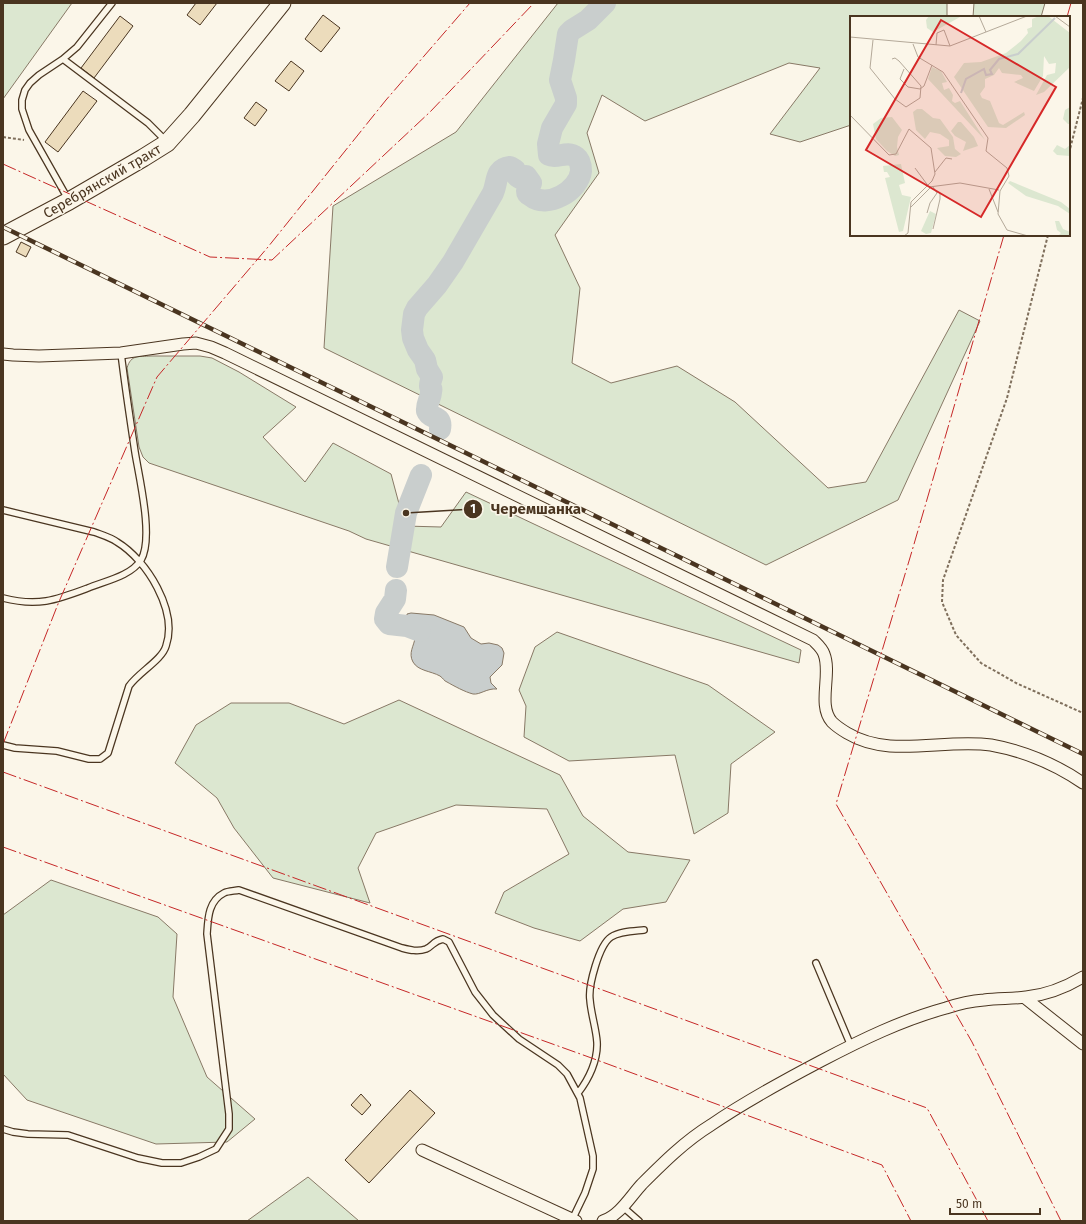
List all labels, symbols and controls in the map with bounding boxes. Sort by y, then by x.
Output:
inset map [850,16,1070,236]
street label: Серебрянский тракт [40,140,165,222]
callout: Черемшанка [463,495,589,522]
text: Черемшанка [491,500,581,518]
text: 1 [470,502,476,516]
scale bar [950,1190,1040,1216]
text: 50 m [956,1197,982,1211]

